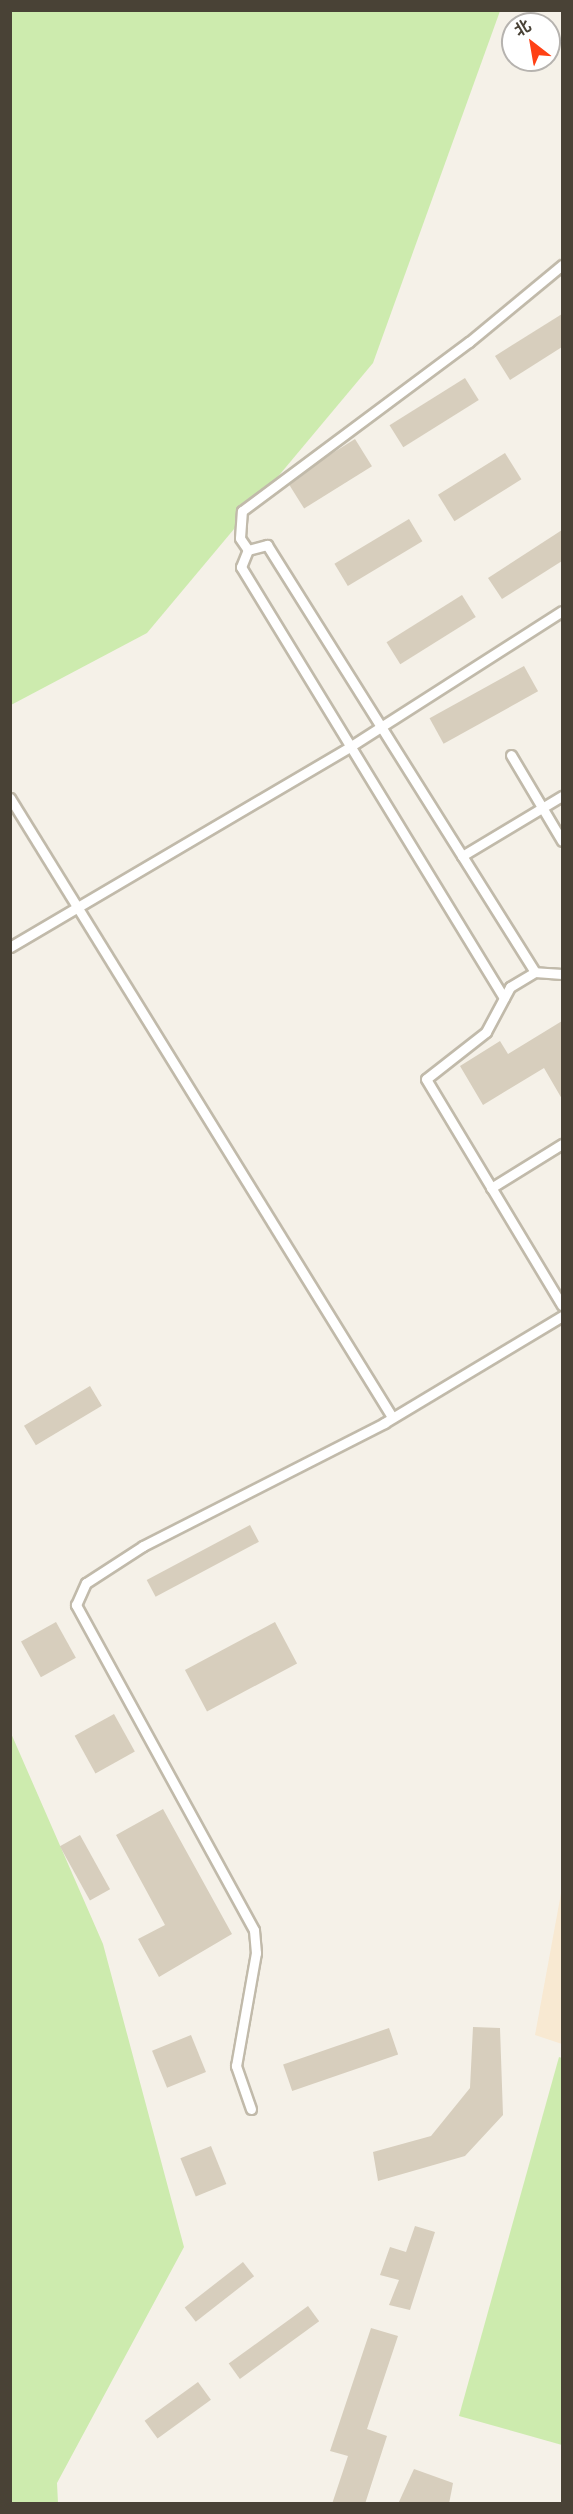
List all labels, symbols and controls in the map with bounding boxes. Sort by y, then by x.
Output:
north arrow [501,12,561,72]
text: 北 [511,16,534,40]

